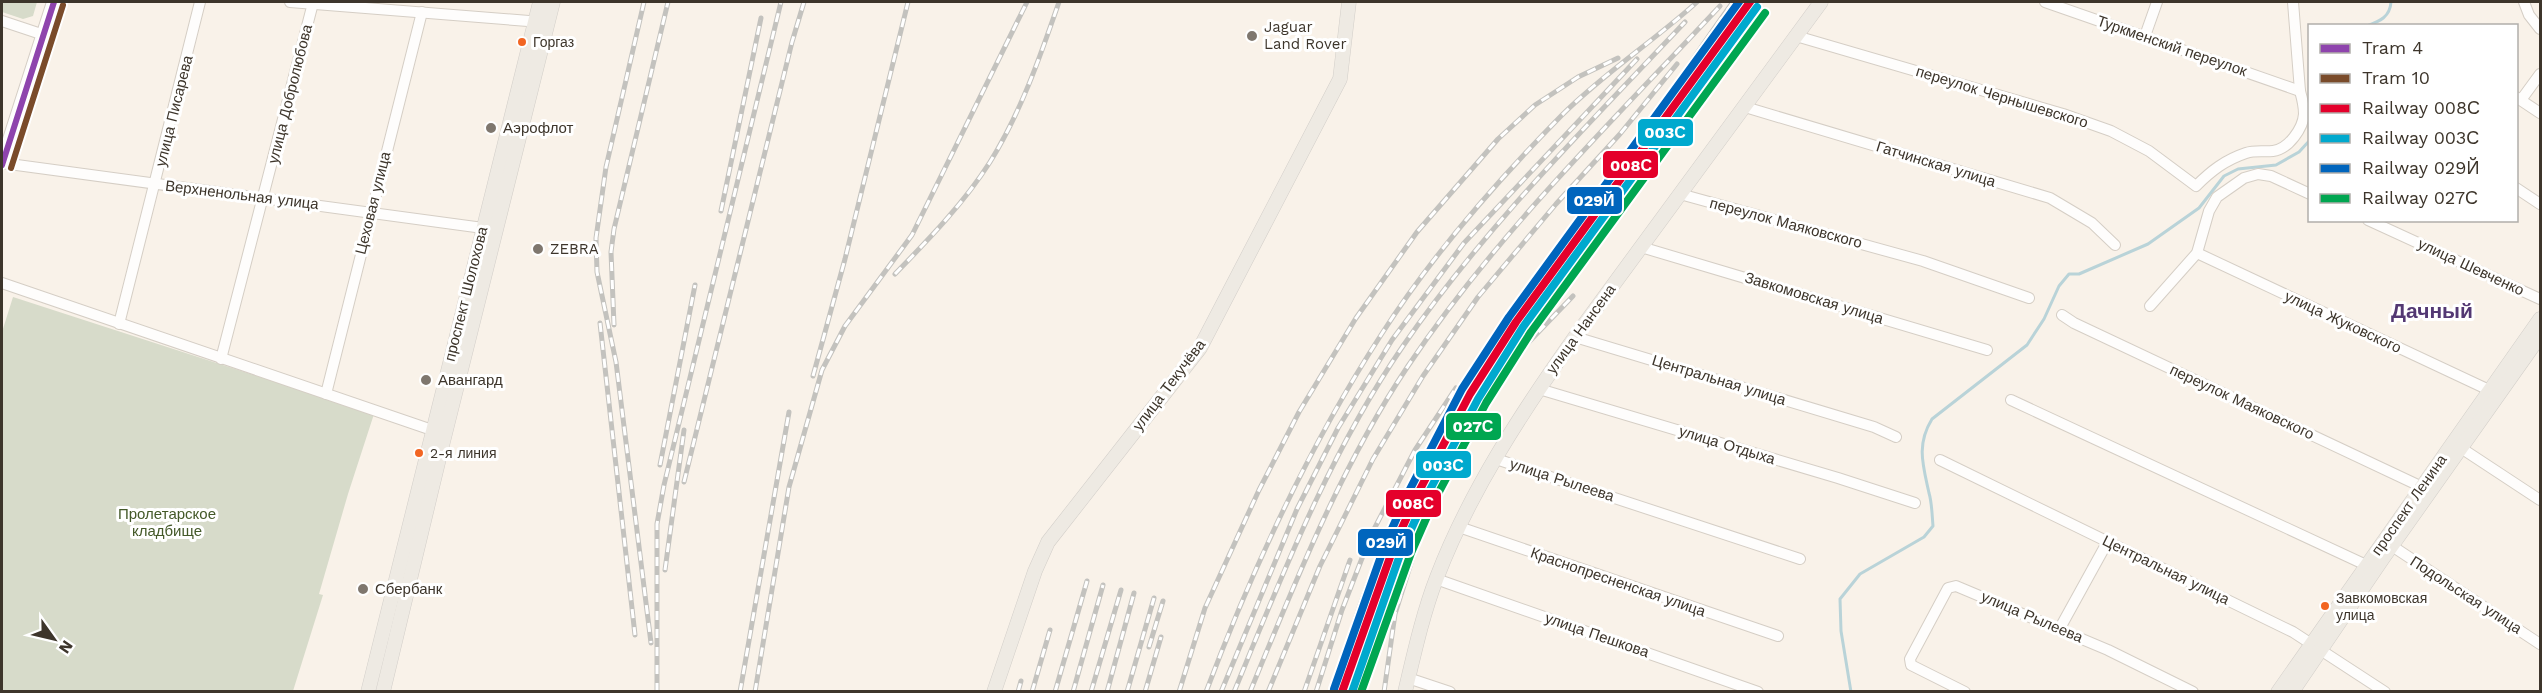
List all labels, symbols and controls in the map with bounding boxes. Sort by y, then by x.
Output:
street label: Туркменский переулок [2095,12,2250,80]
place label: Jaguar Land Rover [1264,18,1347,53]
street label: улица Добролюбова [264,22,316,166]
legend [2308,24,2518,222]
marker: Jaguar Land Rover [1245,29,1259,43]
place label: Горгаз [533,34,574,50]
marker: Горгаз [516,36,528,48]
text: Tram 4 [2362,37,2423,58]
street label: улица Писарева [151,53,197,169]
street label: переулок Чернышевского [1914,62,2090,132]
text: Tram 10 [2362,67,2430,88]
text: Railway 008С [2362,97,2480,118]
line badge: 003С [1637,118,1694,147]
place label: Аэрофлот [503,119,574,137]
marker: Аэрофлот [484,121,498,135]
text: 003С [1644,123,1686,142]
text: Railway 003С [2362,127,2479,148]
street label: Гатчинская улица [1874,137,1998,191]
street label: Цеховая улица [352,149,395,256]
line badge: 008С [1602,150,1659,179]
text: 008С [1610,156,1653,175]
text: Railway 029Й [2362,157,2479,178]
street label: Верхненольная улица [164,177,320,213]
line badge: 029Й [1566,186,1623,215]
text: Railway 027С [2362,187,2478,208]
text: 029Й [1573,191,1615,210]
street label: переулок Маяковского [1708,194,1864,252]
street label: проспект Шолохова [441,224,492,363]
street label: улица Шевченко [2415,234,2527,300]
place label: ZEBRA [550,240,599,258]
marker: ZEBRA [531,242,545,256]
street label: Завкомовская улица [1742,268,1886,328]
street label: улица Нансена [1542,280,1620,377]
street label: улица Жуковского [2282,287,2404,357]
district label: Дачный [2391,298,2473,323]
street label: улица Текучёва [1129,335,1210,434]
street label: Центральная улица [1650,351,1789,409]
street label: переулок Маяковского [2167,361,2317,443]
place label: Авангард [438,371,503,389]
marker: Авангард [419,373,433,387]
line badge: 027С [1445,412,1502,441]
text: 027С [1453,417,1494,436]
street label: улица Отдыха [1677,422,1778,468]
place label: 2-я линия [430,445,497,461]
marker: 2-я линия [413,447,425,459]
line badge: 003С [1415,450,1472,479]
street label: проспект Ленина [2368,451,2451,559]
street label: улица Рылеева [1508,455,1617,506]
text: 003С [1422,456,1464,475]
line badge: 008С [1385,489,1442,518]
text: 008С [1392,494,1435,513]
park label: Пролетарское кладбище [118,505,216,540]
line badge: 029Й [1357,528,1414,557]
street label: Центральная улица [2100,531,2233,609]
text: 029Й [1365,533,1407,552]
street label: Краснопресненская улица [1528,544,1709,621]
street label: Подольская улица [2407,552,2526,638]
place label: Сбербанк [375,580,443,598]
marker: Сбербанк [356,582,370,596]
street label: улица Рылеева [1978,587,2086,647]
place label: Завкомовская улица [2336,590,2427,623]
marker: Завкомовская улица [2319,600,2331,612]
north arrow [24,609,84,669]
street label: улица Пешкова [1543,609,1652,661]
text: N [55,637,77,657]

